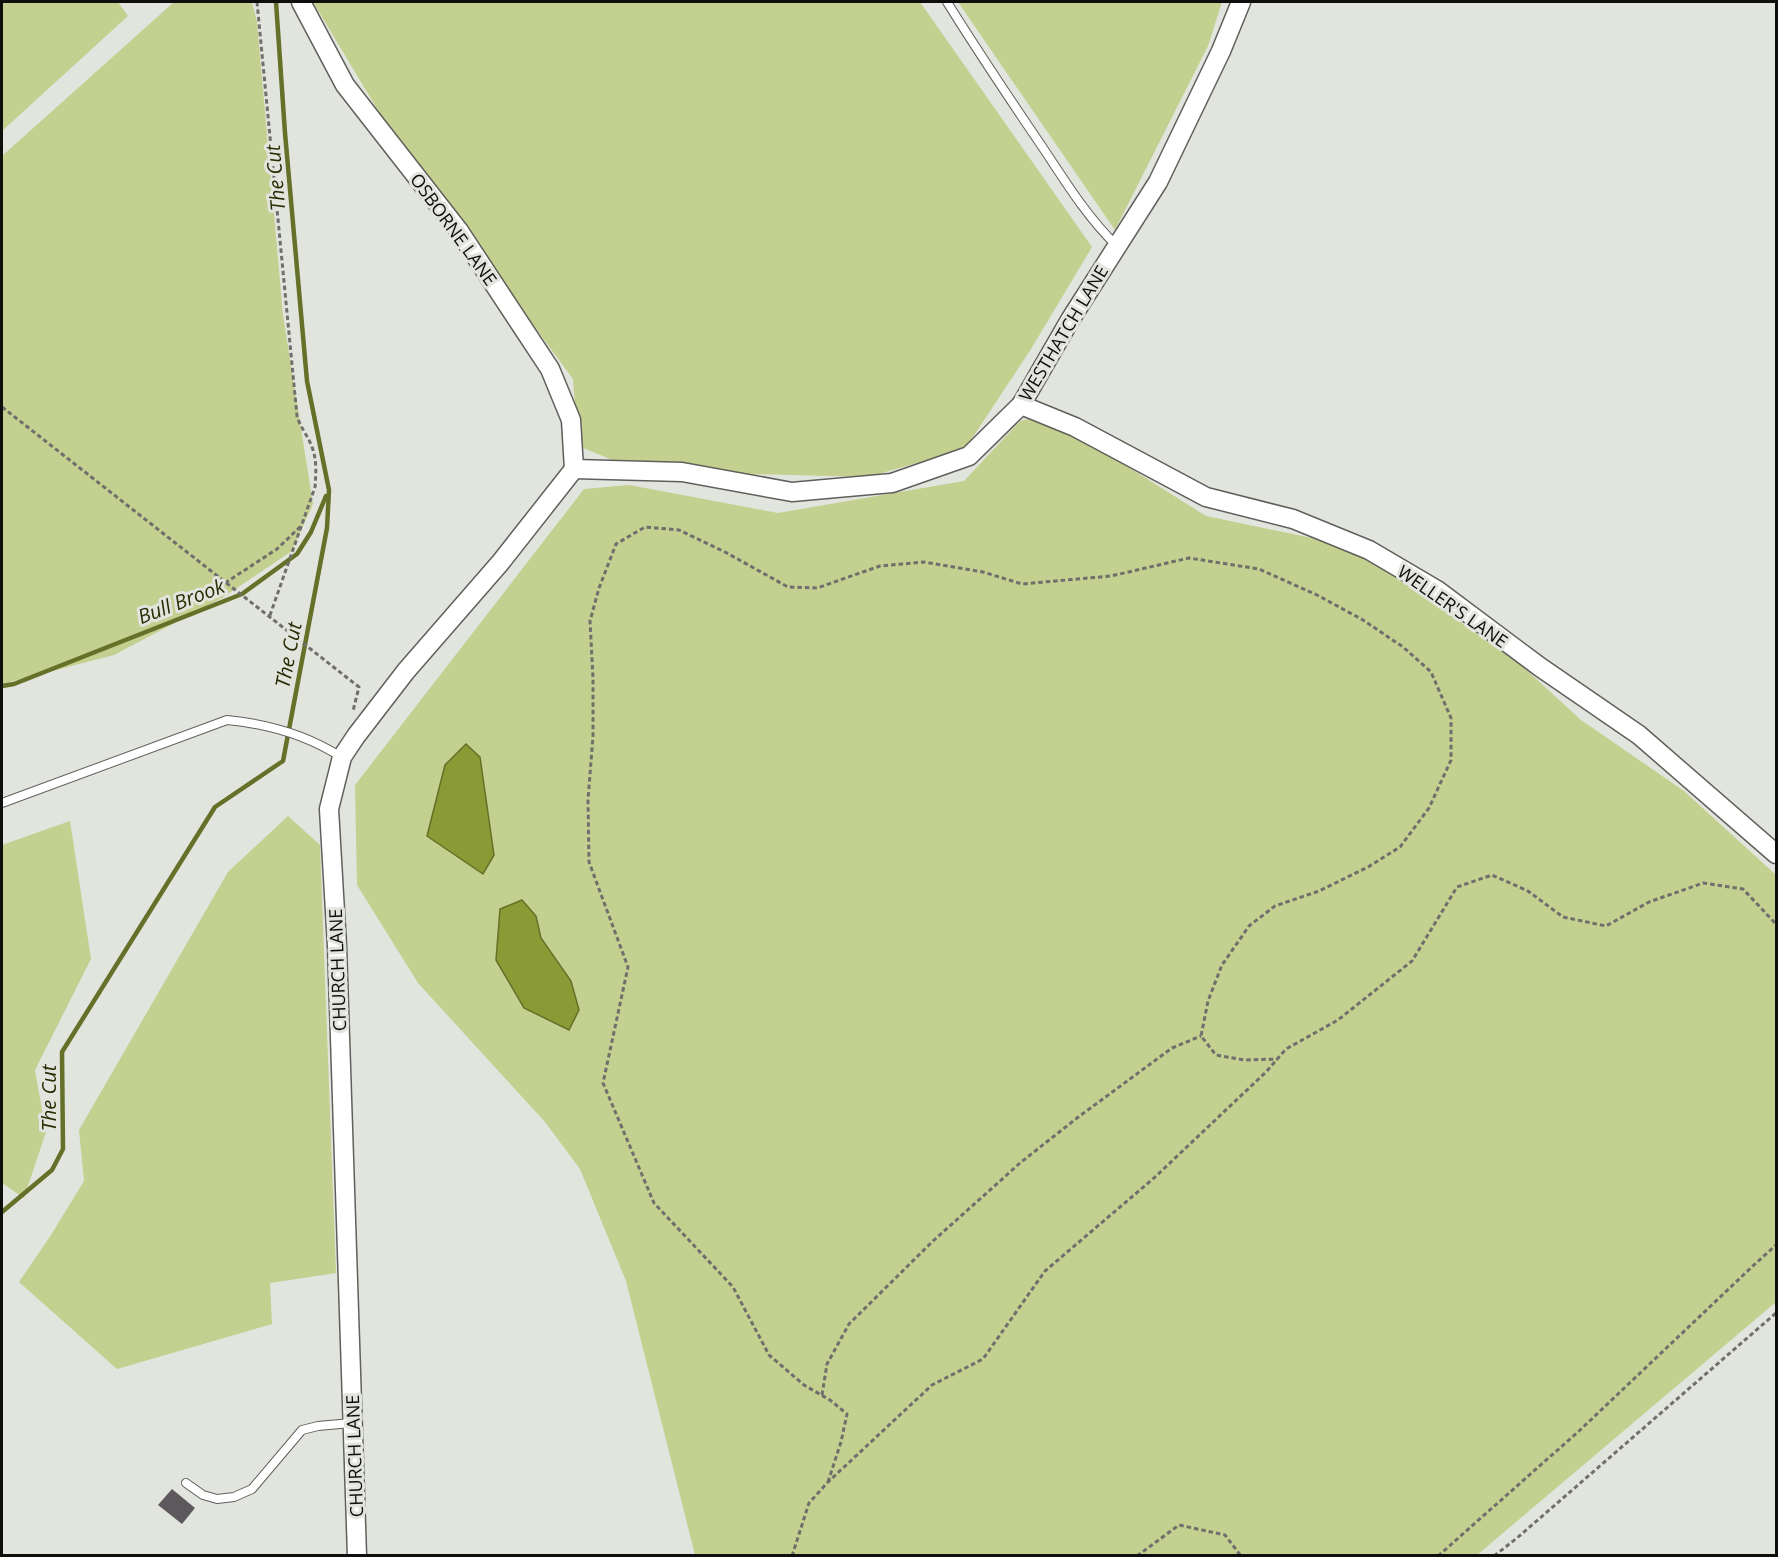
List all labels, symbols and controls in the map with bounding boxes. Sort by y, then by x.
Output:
water label: The Cut [259,142,291,212]
street label: OSBORNE LANE [405,168,503,290]
street label: WESTHATCH LANE [1013,261,1113,405]
street label: WELLER'S LANE [1393,559,1513,653]
water label: Bull Brook [134,572,229,630]
water label: The Cut [268,618,308,690]
street label: CHURCH LANE [323,908,351,1032]
water label: The Cut [35,1063,62,1131]
street label: CHURCH LANE [340,1394,368,1518]

